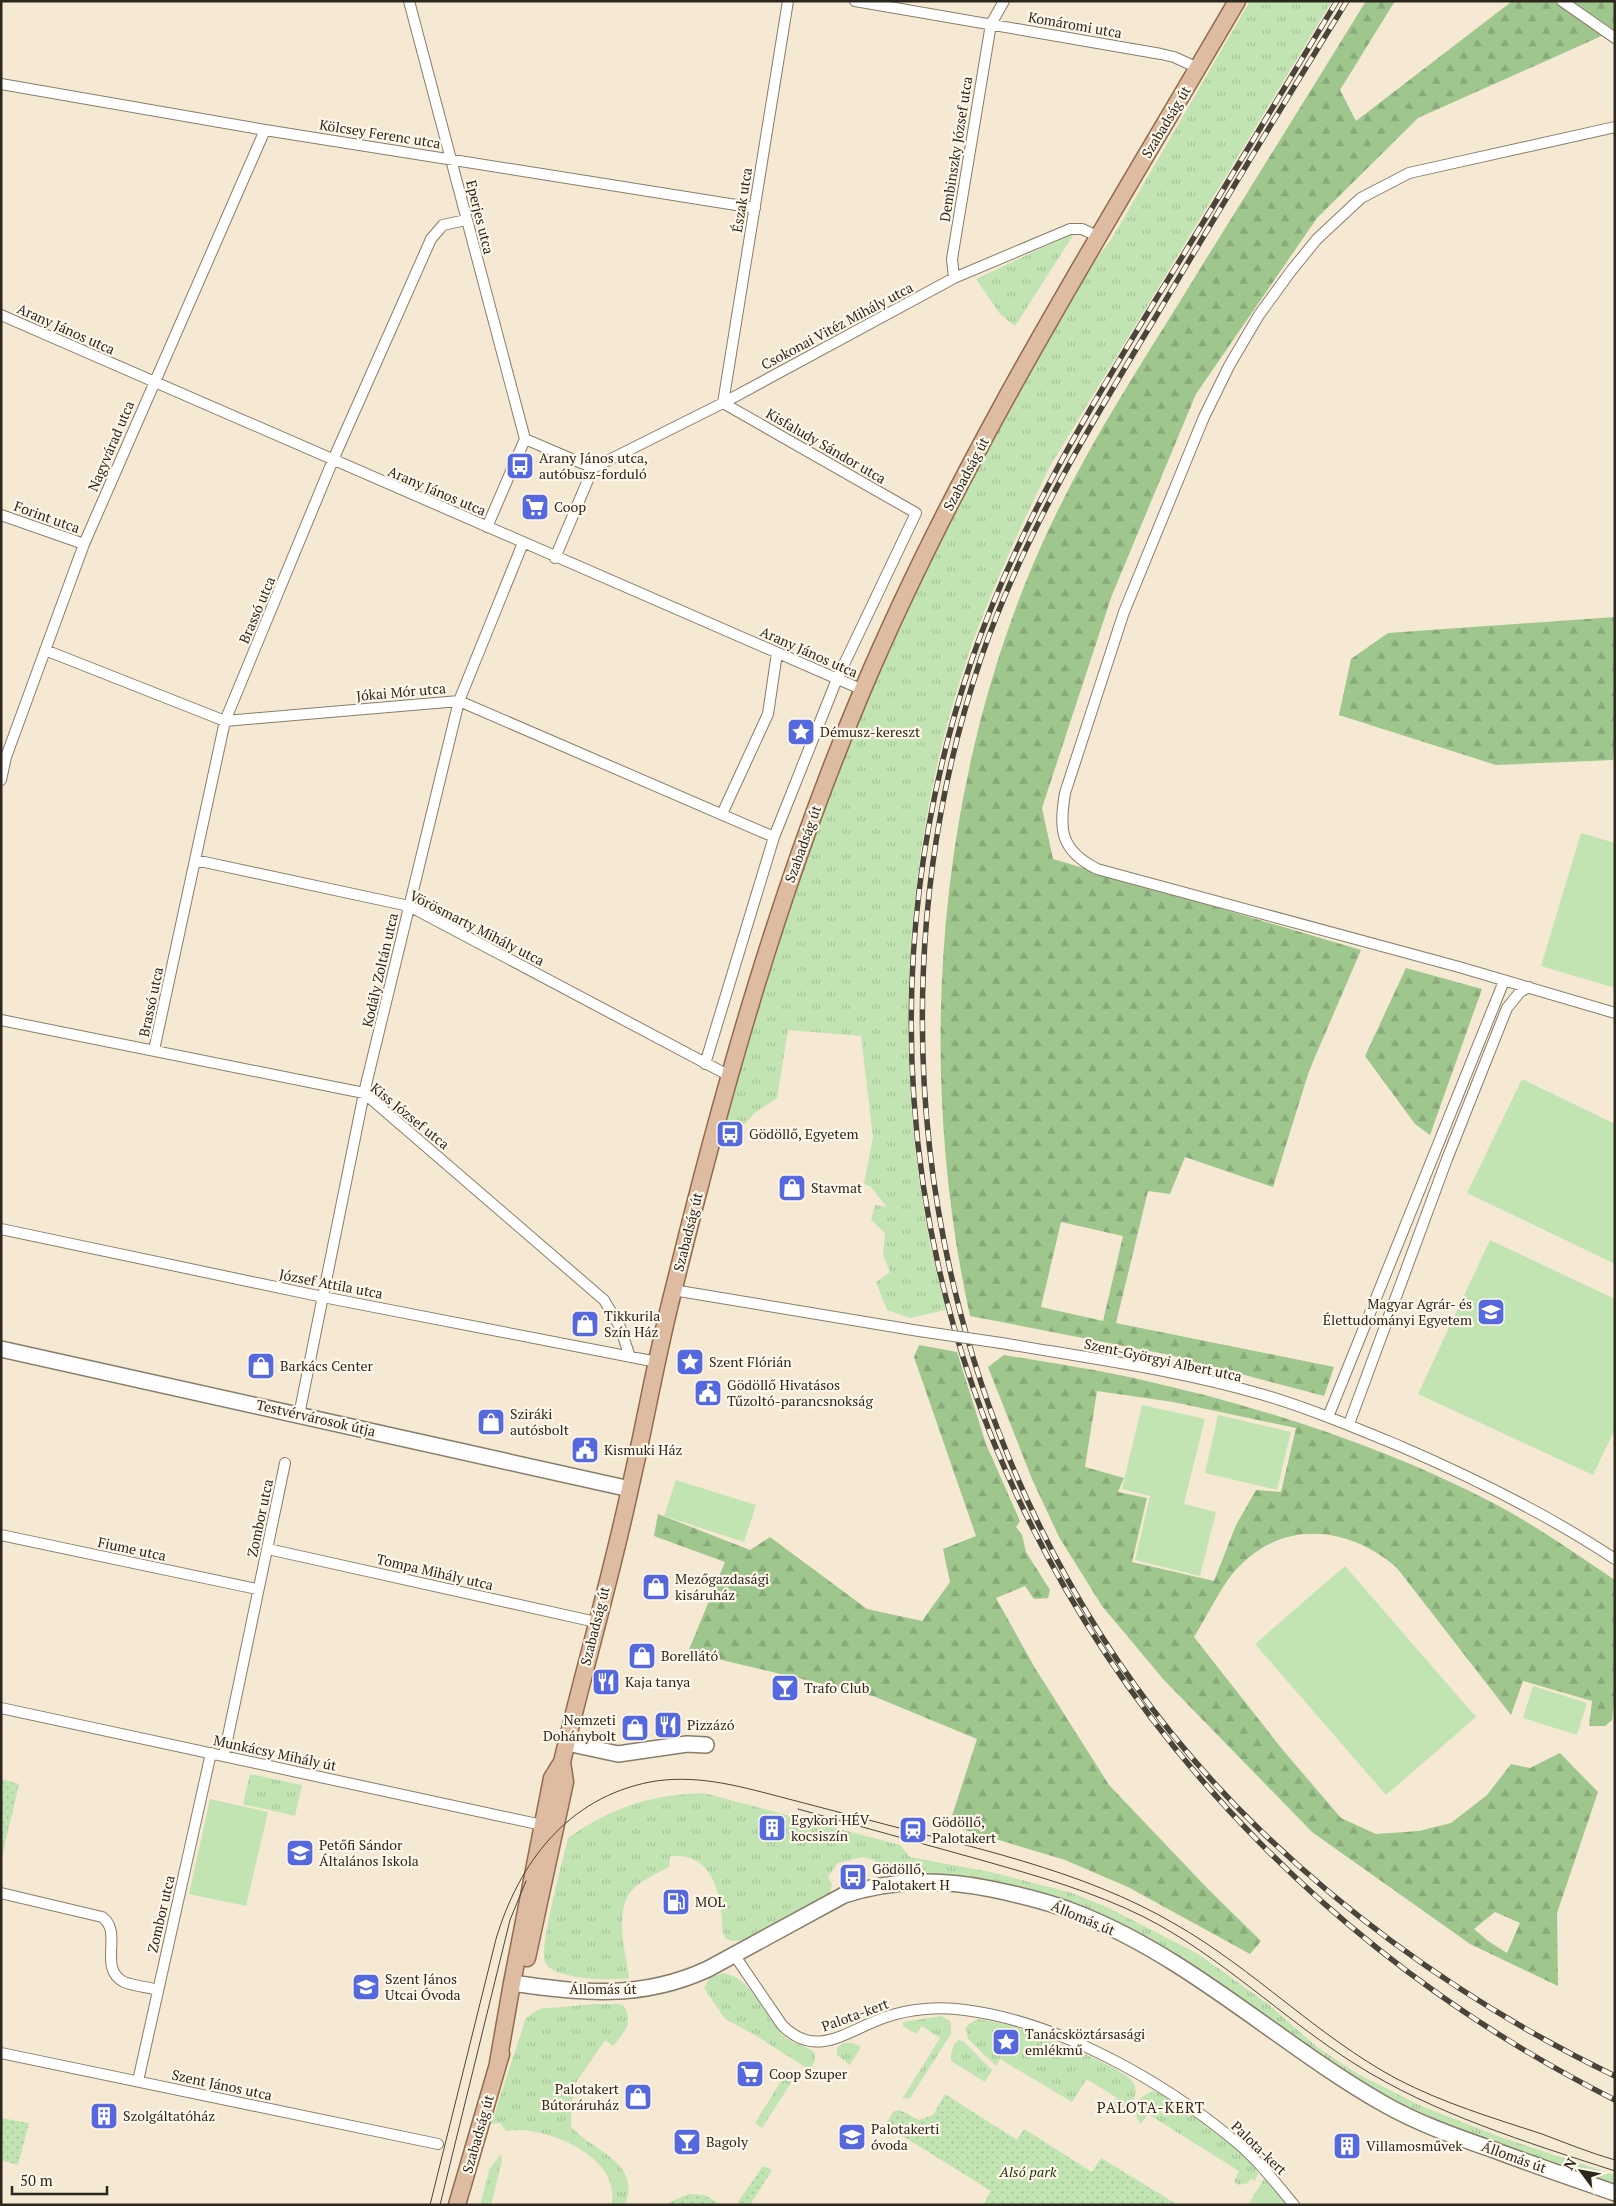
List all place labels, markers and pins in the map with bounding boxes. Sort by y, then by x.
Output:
place label: Arany János utca, autóbusz-forduló [539,448,648,483]
bus stop icon: Arany János utca, autóbusz-forduló [505,451,535,481]
supermarket icon: Coop [520,492,550,522]
place label: Coop [554,497,586,516]
place icon: Démusz-kereszt [786,717,816,747]
place label: Démusz-kereszt [820,722,921,741]
bus stop icon: Gödöllő, Egyetem [715,1119,745,1149]
place label: Gödöllő, Egyetem [749,1124,859,1143]
shop icon: Stavmat [777,1173,807,1203]
place label: Stavmat [811,1178,863,1197]
place label: Magyar Agrár- és Élettudományi Egyetem [1323,1294,1472,1329]
school or university icon: Magyar Agrár- és Élettudományi Egyetem [1476,1297,1506,1327]
place label: Tikkurila Szín Ház [604,1306,660,1341]
shop icon: Tikkurila Szín Ház [570,1309,600,1339]
place icon: Szent Flórián [675,1347,705,1377]
shop icon: Barkács Center [246,1351,276,1381]
place label: Szent Flórián [709,1352,792,1371]
place label: Barkács Center [280,1356,374,1375]
place label: Gödöllő Hivatásos Tűzoltó-parancsnokság [727,1375,873,1410]
public building icon: Gödöllő Hivatásos Tűzoltó-parancsnokság [693,1378,723,1408]
place label: Sziráki autósbolt [510,1404,570,1439]
shop icon: Sziráki autósbolt [476,1407,506,1437]
public building icon: Kismuki Ház [570,1435,600,1465]
place label: Kismuki Ház [604,1440,683,1459]
place label: Mezőgazdasági kisáruház [675,1569,769,1604]
shop icon: Mezőgazdasági kisáruház [641,1572,671,1602]
shop icon: Borellátó [627,1641,657,1671]
place label: Borellátó [661,1646,718,1665]
restaurant icon: Kaja tanya [591,1667,621,1697]
place label: Kaja tanya [625,1672,690,1691]
bar icon: Trafo Club [770,1673,800,1703]
place label: Trafo Club [804,1678,870,1697]
place label: Nemzeti Dohánybolt [543,1710,617,1745]
restaurant icon: Pizzázó [653,1710,683,1740]
shop icon: Nemzeti Dohánybolt [620,1713,650,1743]
place label: Pizzázó [687,1715,735,1734]
place label: Egykori HÉV kocsiszín [791,1810,870,1845]
place label: Gödöllő, Palotakert [932,1812,997,1847]
building icon: Egykori HÉV kocsiszín [757,1813,787,1843]
station icon: Gödöllő, Palotakert [898,1815,928,1845]
place label: Petőfi Sándor Általános Iskola [319,1835,419,1870]
school or university icon: Petőfi Sándor Általános Iskola [285,1838,315,1868]
place label: Gödöllő, Palotakert H [872,1859,950,1894]
bus stop icon: Gödöllő, Palotakert H [838,1862,868,1892]
fuel station icon: MOL [661,1887,691,1917]
place label: MOL [695,1892,725,1911]
place label: Szent János Utcai Óvoda [385,1969,461,2004]
school or university icon: Szent János Utcai Óvoda [351,1972,381,2002]
place label: Tanácsköztársasági emlékmű [1025,2024,1145,2059]
place icon: Tanácsköztársasági emlékmű [991,2027,1021,2057]
supermarket icon: Coop Szuper [735,2059,765,2089]
place label: Coop Szuper [769,2064,848,2083]
place label: Palotakert Bútoráruház [541,2079,620,2114]
shop icon: Palotakert Bútoráruház [623,2082,653,2112]
building icon: Szolgáltatóház [89,2101,119,2131]
place label: Szolgáltatóház [123,2106,215,2125]
place label: Palotakerti óvoda [871,2119,939,2154]
school or university icon: Palotakerti óvoda [837,2122,867,2152]
bar icon: Bagoly [672,2127,702,2157]
building icon: Villamosművek [1332,2131,1362,2161]
place label: Bagoly [706,2132,749,2151]
place label: Villamosművek [1366,2136,1463,2155]

